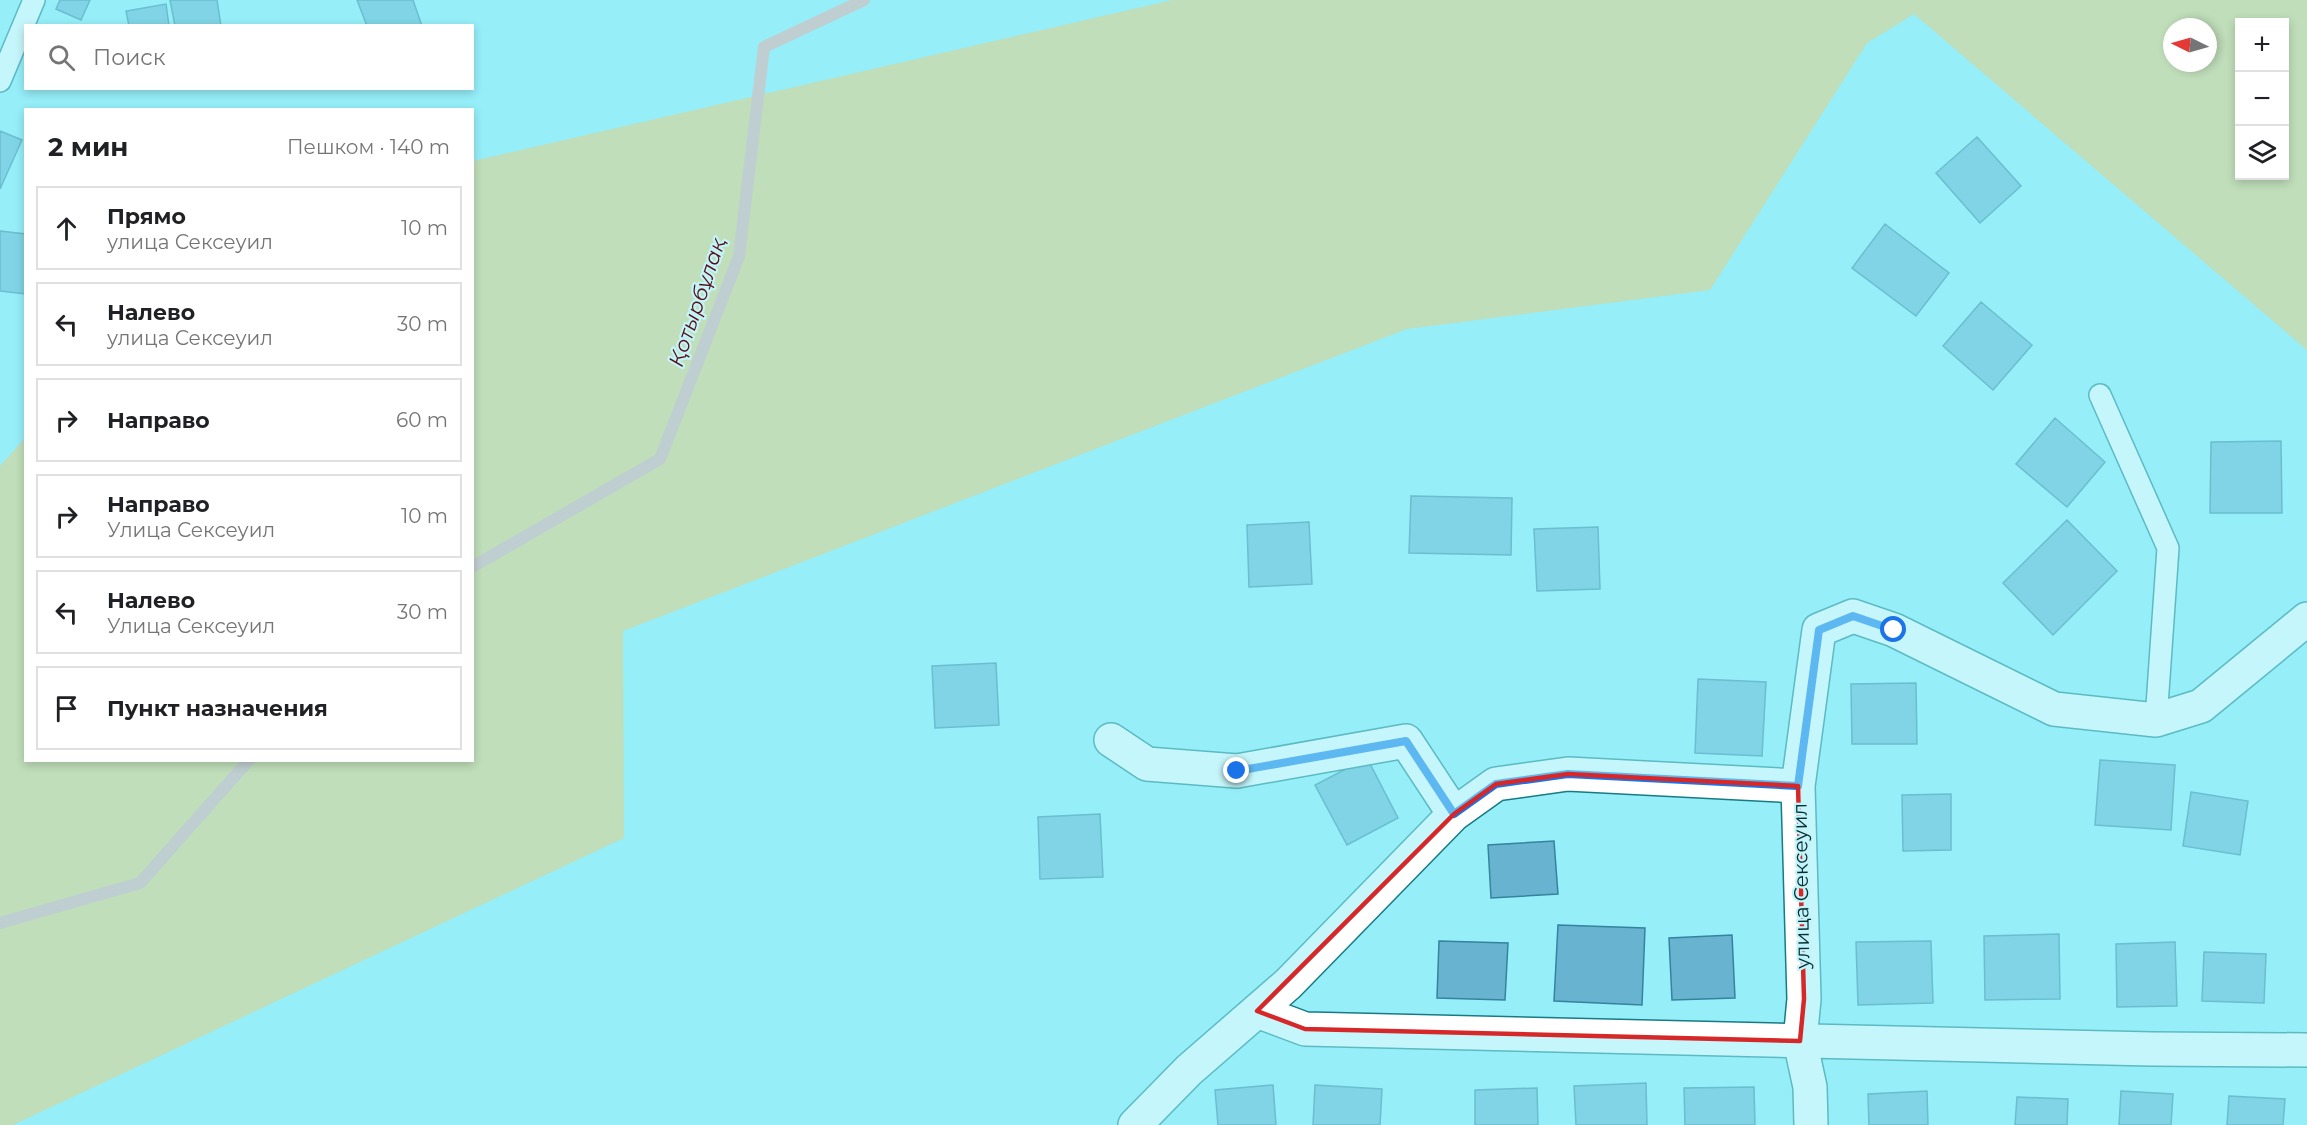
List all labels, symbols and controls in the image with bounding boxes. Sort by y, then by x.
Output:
north arrow [2163,18,2217,72]
map controls [2235,18,2289,180]
button: + [2235,18,2289,72]
search box [24,24,474,90]
icon: search [45,41,78,74]
text: Поиск [93,44,165,71]
button: − [2235,72,2289,126]
button: layers [2235,126,2289,180]
text: 2 мин [48,131,128,163]
text: Пешком · 140 m [287,135,450,159]
text: Прямо [107,203,186,230]
icon: ahead [50,212,83,245]
text: 10 m [401,216,448,240]
text: улица Сексеуил [107,230,273,254]
water label: Қотырбұлақ [663,234,731,370]
text: Налево [107,299,195,326]
icon: left [50,308,83,341]
text: 30 m [397,312,448,336]
text: улица Сексеуил [107,326,273,350]
icon: right [50,404,83,437]
text: Направо [107,407,210,434]
text: 60 m [396,408,448,432]
text: Направо [107,491,210,518]
icon: right [50,500,83,533]
text: 10 m [401,504,448,528]
text: Улица Сексеуил [107,518,275,542]
text: Налево [107,587,195,614]
icon: left [50,596,83,629]
text: 30 m [397,600,448,624]
text: Улица Сексеуил [107,614,275,638]
route start [1880,616,1906,642]
icon: arrive [50,692,83,725]
text: Пункт назначения [107,695,328,722]
route end [1223,757,1249,783]
street label: улица Сексеуил [1788,803,1814,970]

